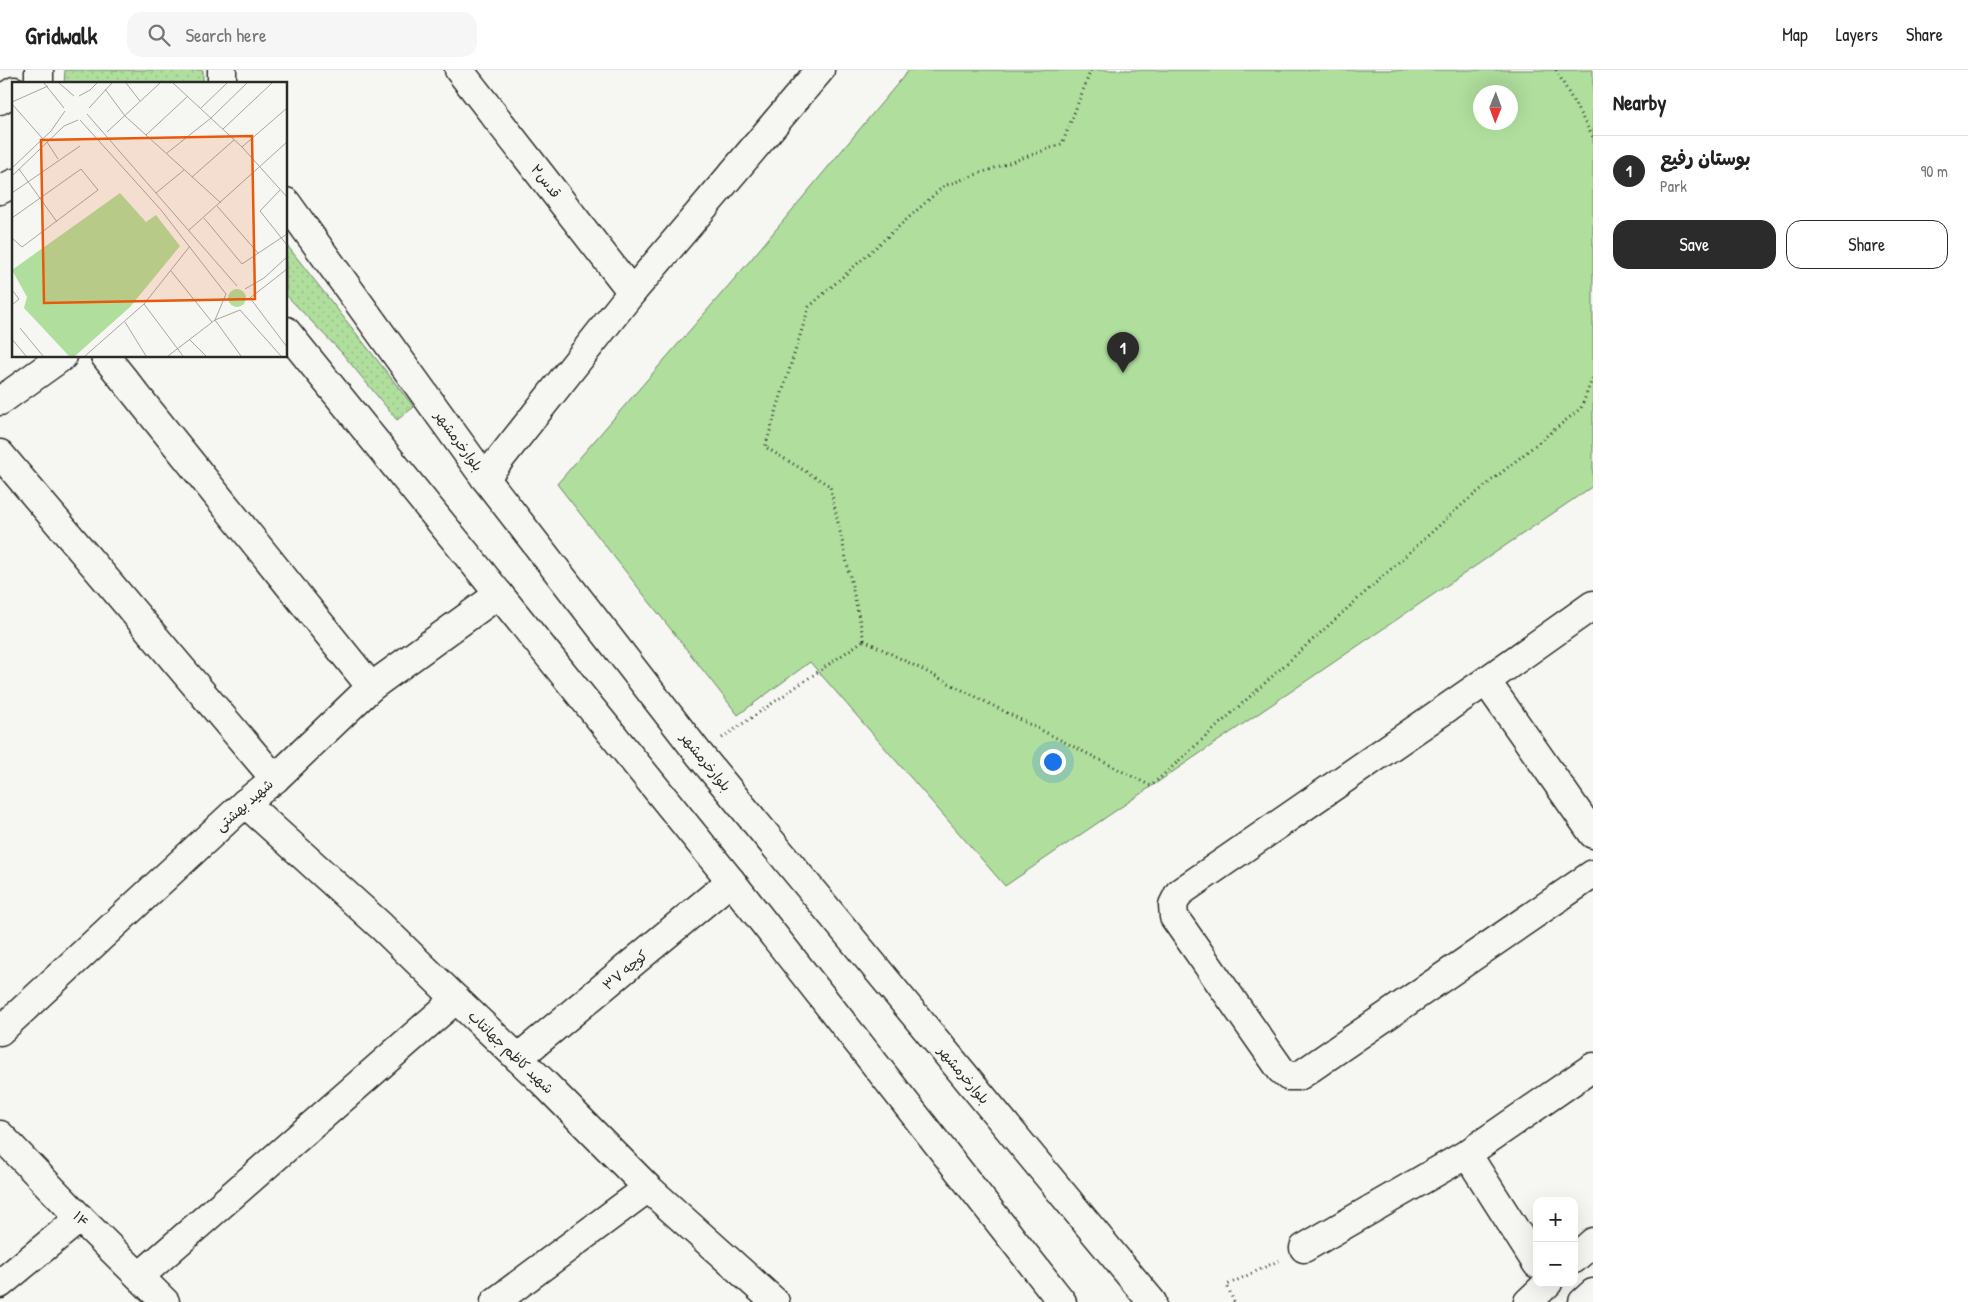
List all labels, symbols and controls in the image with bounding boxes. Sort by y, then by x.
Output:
search box [127,12,477,57]
text: Gridwalk [25,19,97,51]
icon: search [145,21,173,49]
text: Search here [185,22,267,48]
text: Map [1782,22,1808,47]
text: Layers [1836,22,1878,47]
text: Share [1906,22,1943,47]
inset map [12,82,288,358]
north arrow [1473,85,1518,130]
text: Nearby [1613,88,1666,117]
text: بوستان رفیع [1660,145,1751,171]
street label: قدس۲ [527,160,566,202]
text: 1 [1626,160,1632,182]
text: 90 m [1920,160,1948,182]
text: Park [1660,175,1687,197]
button: Save [1613,220,1776,269]
button: Share [1786,220,1948,269]
pin: 1 [1107,332,1139,373]
street label: بلوارخرمشهر [430,406,488,475]
street label: بلوارخرمشهر [676,728,736,795]
your location [1040,749,1066,775]
street label: شهید بهشتی [211,774,277,835]
street label: کوچه ۳۷ [598,945,652,995]
street label: شهید کاظم جهانتاب [463,1006,558,1099]
street label: بلوارخرمشهر [934,1041,994,1108]
map controls [1533,1197,1578,1287]
button: + [1533,1197,1578,1242]
street label: ۱۴ [69,1206,94,1231]
button: − [1533,1242,1578,1287]

